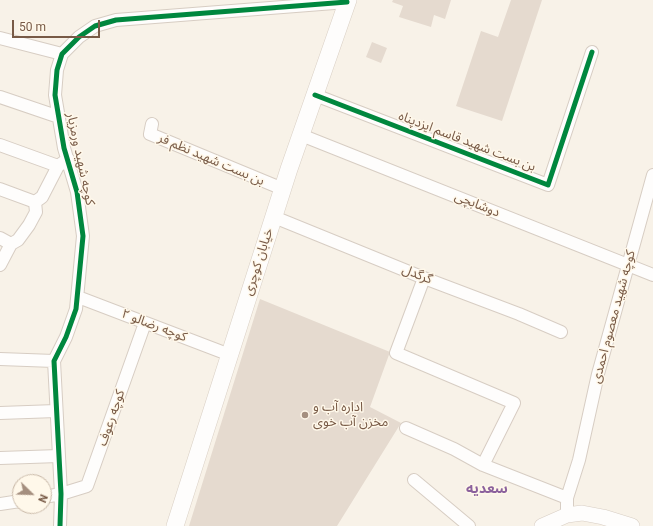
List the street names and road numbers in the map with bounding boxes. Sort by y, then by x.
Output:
street label: بن بست شهید قاسم ایزدپناه [396,109,538,175]
street label: کوچه شهید ورمزیار [63,111,97,207]
street label: بن بست شهید نظم فر [155,131,267,189]
street label: دوشابچی [452,189,502,221]
street label: خیابان کوچری [241,226,277,298]
street label: کوچه شهید معصوم احمدی [589,249,639,385]
street label: گرگدل [400,262,434,288]
street label: کوچه رضالو ۲ [119,306,189,346]
street label: کوچه رعوف [95,388,129,448]

